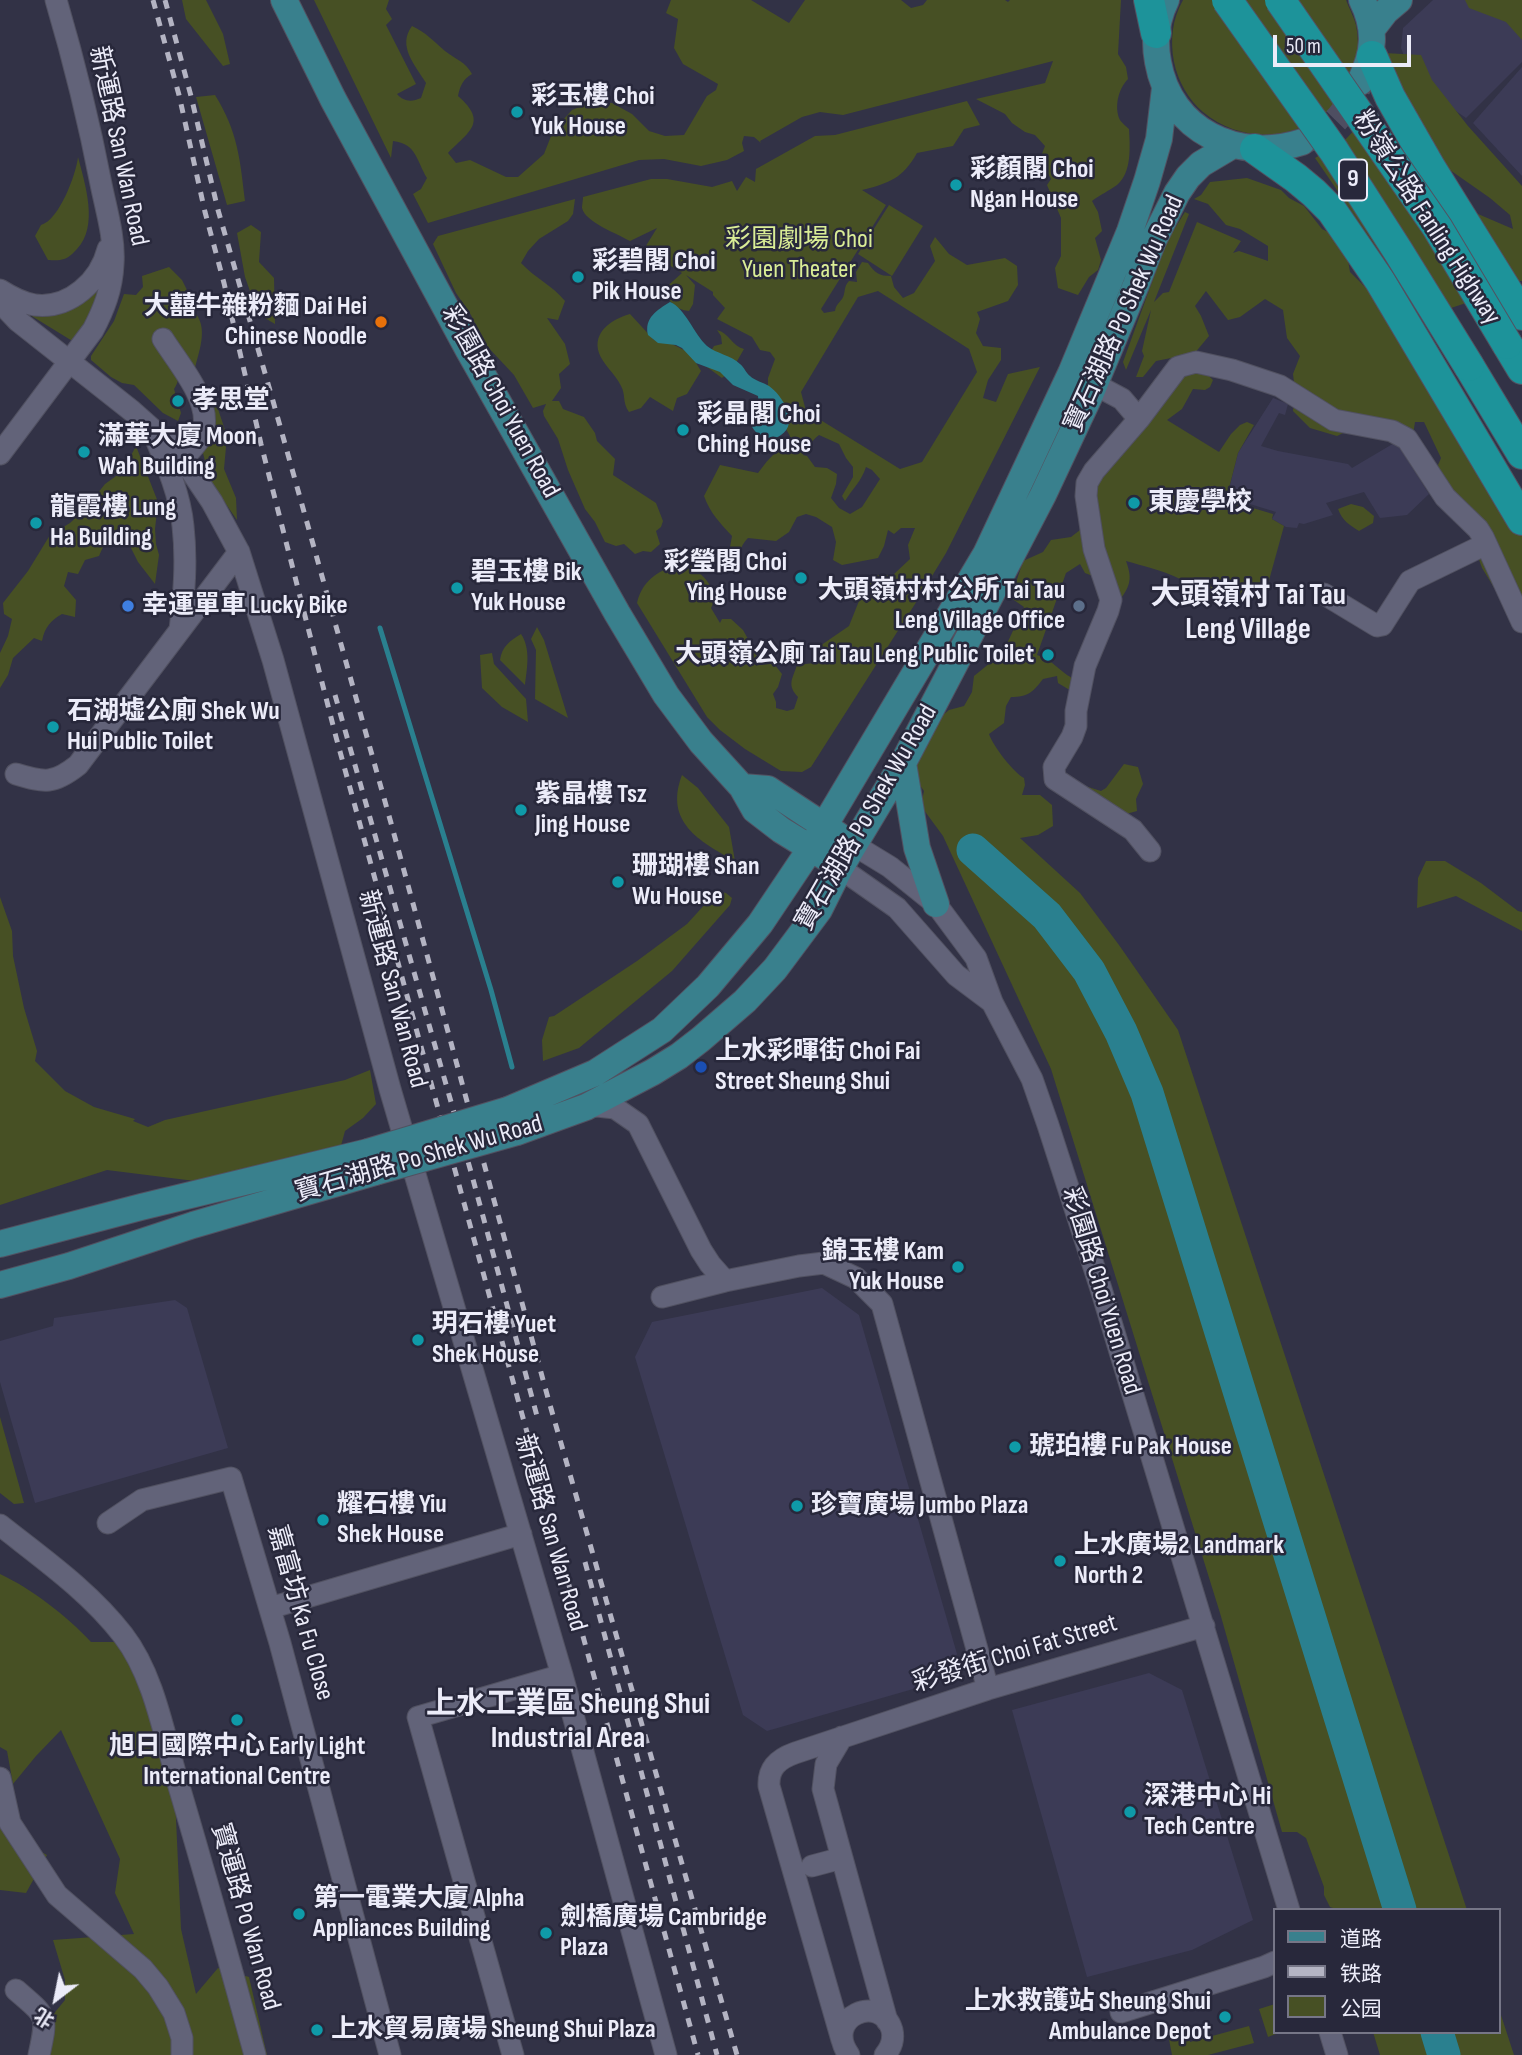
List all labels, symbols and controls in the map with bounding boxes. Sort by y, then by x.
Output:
scale bar [1277,21,1415,65]
text: 50 m [1286,34,1321,59]
street label: 新運路 San Wan Road [82,43,154,249]
place label: 彩玉樓 Choi Yuk House [531,81,655,142]
marker: 彩玉樓 Choi Yuk House [509,104,525,120]
street label: 粉嶺公路 Fanling Highway [1345,105,1507,331]
place label: 彩顏閣 Choi Ngan House [970,154,1094,216]
road number: 9 [1339,160,1367,200]
marker: 彩顏閣 Choi Ngan House [948,177,964,193]
street label: 寶石湖路 Po Shek Wu Road [1059,191,1191,437]
park label: 彩園劇場 Choi Yuen Theater [725,224,873,286]
place label: 彩碧閣 Choi Pik House [592,246,716,308]
marker: 彩碧閣 Choi Pik House [570,269,586,285]
place label: 大囍牛雜粉麵 Dai Hei Chinese Noodle [143,291,367,352]
street label: 彩園路 Choi Yuen Road [434,300,566,504]
marker: 大囍牛雜粉麵 Dai Hei Chinese Noodle [373,314,389,330]
place label: 孝思堂 [192,385,270,417]
marker: 孝思堂 [170,393,186,409]
place label: 彩晶閣 Choi Ching House [697,399,821,460]
place label: 滿華大廈 Moon Wah Building [98,421,257,482]
marker: 彩晶閣 Choi Ching House [675,422,691,438]
marker: 滿華大廈 Moon Wah Building [76,444,92,460]
place label: 東慶學校 [1148,487,1252,519]
place label: 龍霞樓 Lung Ha Building [50,492,176,554]
marker: 東慶學校 [1126,495,1142,511]
marker: 龍霞樓 Lung Ha Building [28,515,44,531]
place label: 彩瑩閣 Choi Ying House [663,547,787,608]
place label: 碧玉樓 Bik Yuk House [471,557,582,618]
marker: 彩瑩閣 Choi Ying House [793,570,809,586]
place label: 大頭嶺村村公所 Tai Tau Leng Village Office [817,575,1065,636]
district label: 大頭嶺村 Tai Tau Leng Village [1150,578,1346,648]
marker: 碧玉樓 Bik Yuk House [449,580,465,596]
place label: 幸運單車 Lucky Bike [142,590,348,622]
marker: 幸運單車 Lucky Bike [120,598,136,614]
marker: 大頭嶺村村公所 Tai Tau Leng Village Office [1071,598,1087,614]
place label: 大頭嶺公廁 Tai Tau Leng Public Toilet [675,639,1034,671]
marker: 大頭嶺公廁 Tai Tau Leng Public Toilet [1040,647,1056,663]
place label: 石湖墟公廁 Shek Wu Hui Public Toilet [67,696,280,758]
street label: 寶石湖路 Po Shek Wu Road [790,699,944,937]
marker: 石湖墟公廁 Shek Wu Hui Public Toilet [45,719,61,735]
place label: 紫晶樓 Tsz Jing House [535,779,647,840]
marker: 紫晶樓 Tsz Jing House [513,802,529,818]
place label: 珊瑚樓 Shan Wu House [632,851,760,912]
marker: 珊瑚樓 Shan Wu House [610,874,626,890]
street label: 新運路 San Wan Road [351,887,433,1091]
place label: 上水彩暉街 Choi Fai Street Sheung Shui [715,1036,921,1098]
marker: 上水彩暉街 Choi Fai Street Sheung Shui [693,1059,709,1075]
street label: 寶石湖路 Po Shek Wu Road [292,1109,546,1209]
street label: 彩園路 Choi Yuen Road [1055,1183,1147,1399]
place label: 錦玉樓 Kam Yuk House [822,1236,944,1298]
marker: 錦玉樓 Kam Yuk House [950,1259,966,1275]
place label: 玥石樓 Yuet Shek House [432,1309,556,1370]
marker: 玥石樓 Yuet Shek House [410,1332,426,1348]
street label: 新運路 San Wan Road [507,1431,593,1635]
place label: 琥珀樓 Fu Pak House [1029,1431,1232,1463]
marker: 琥珀樓 Fu Pak House [1007,1439,1023,1455]
place label: 耀石樓 Yiu Shek House [337,1489,447,1550]
place label: 珍寶廣場 Jumbo Plaza [811,1490,1028,1522]
marker: 珍寶廣場 Jumbo Plaza [789,1498,805,1514]
marker: 耀石樓 Yiu Shek House [315,1512,331,1528]
street label: 嘉富坊 Ka Fu Close [260,1522,340,1704]
place label: 上水廣場2 Landmark North 2 [1074,1530,1284,1592]
marker: 上水廣場2 Landmark North 2 [1052,1553,1068,1569]
street label: 彩發街 Choi Fat Street [909,1608,1121,1700]
district label: 上水工業區 Sheung Shui Industrial Area [426,1687,710,1758]
marker: 旭日國際中心 Early Light International Centre [229,1712,245,1728]
place label: 旭日國際中心 Early Light International Centre [109,1731,365,1792]
place label: 深港中心 Hi Tech Centre [1144,1781,1271,1842]
marker: 深港中心 Hi Tech Centre [1122,1804,1138,1820]
street label: 寶運路 Po Wan Road [203,1820,287,2014]
place label: 第一電業大廈 Alpha Appliances Building [313,1883,524,1944]
place label: 劍橋廣場 Cambridge Plaza [560,1902,767,1964]
marker: 第一電業大廈 Alpha Appliances Building [291,1906,307,1922]
legend [1274,1908,1501,2034]
marker: 劍橋廣場 Cambridge Plaza [538,1925,554,1941]
text: 道路 [1340,1927,1382,1952]
text: 铁路 [1340,1962,1382,1987]
north arrow [21,1964,91,2034]
place label: 上水救護站 Sheung Shui Ambulance Depot [965,1986,1211,2048]
text: 公园 [1340,1997,1382,2022]
text: 北 [30,2002,59,2032]
marker: 上水救護站 Sheung Shui Ambulance Depot [1217,2009,1233,2025]
place label: 上水貿易廣場 Sheung Shui Plaza [331,2014,656,2046]
marker: 上水貿易廣場 Sheung Shui Plaza [309,2022,325,2038]

